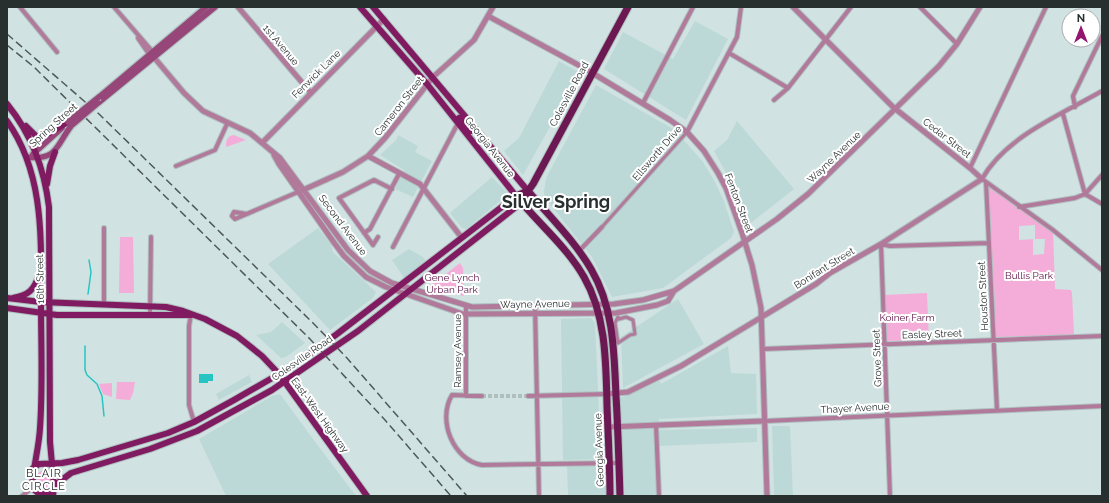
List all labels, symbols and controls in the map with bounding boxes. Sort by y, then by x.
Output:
north arrow [1061,8,1101,48]
text: N [1077,12,1085,25]
street label: 1st Avenue [261,22,301,68]
street label: Fenwick Lane [290,47,343,100]
street label: Colesville Road [547,60,591,128]
street label: Cameron Street [372,73,426,138]
street label: Spring Street [27,100,80,149]
street label: Georgia Avenue [463,115,517,179]
street label: Cedar Street [921,116,974,161]
street label: Ellsworth Drive [630,123,684,183]
street label: Wayne Avenue [805,129,863,185]
street label: Fenton Street [723,172,756,235]
district label: Silver Spring [502,191,610,212]
street label: Second Avenue [317,193,369,257]
street label: Bonifant Street [792,245,857,291]
street label: 16th Street [34,253,46,304]
street label: Houston Street [976,260,990,331]
park label: Bullis Park [1005,270,1054,281]
park label: Gene Lynch Urban Park [425,272,480,295]
street label: Wayne Avenue [500,298,570,310]
park label: Koiner Farm [879,312,935,323]
street label: Ramsey Avenue [452,314,463,388]
street label: Easley Street [902,327,963,341]
street label: Grove Street [870,328,884,387]
street label: Colesville Road [270,333,334,383]
street label: East-West Highway [289,375,351,455]
street label: Thayer Avenue [820,401,890,415]
street label: Georgia Avenue [592,413,606,487]
district label: BLAIR CIRCLE [22,467,66,493]

